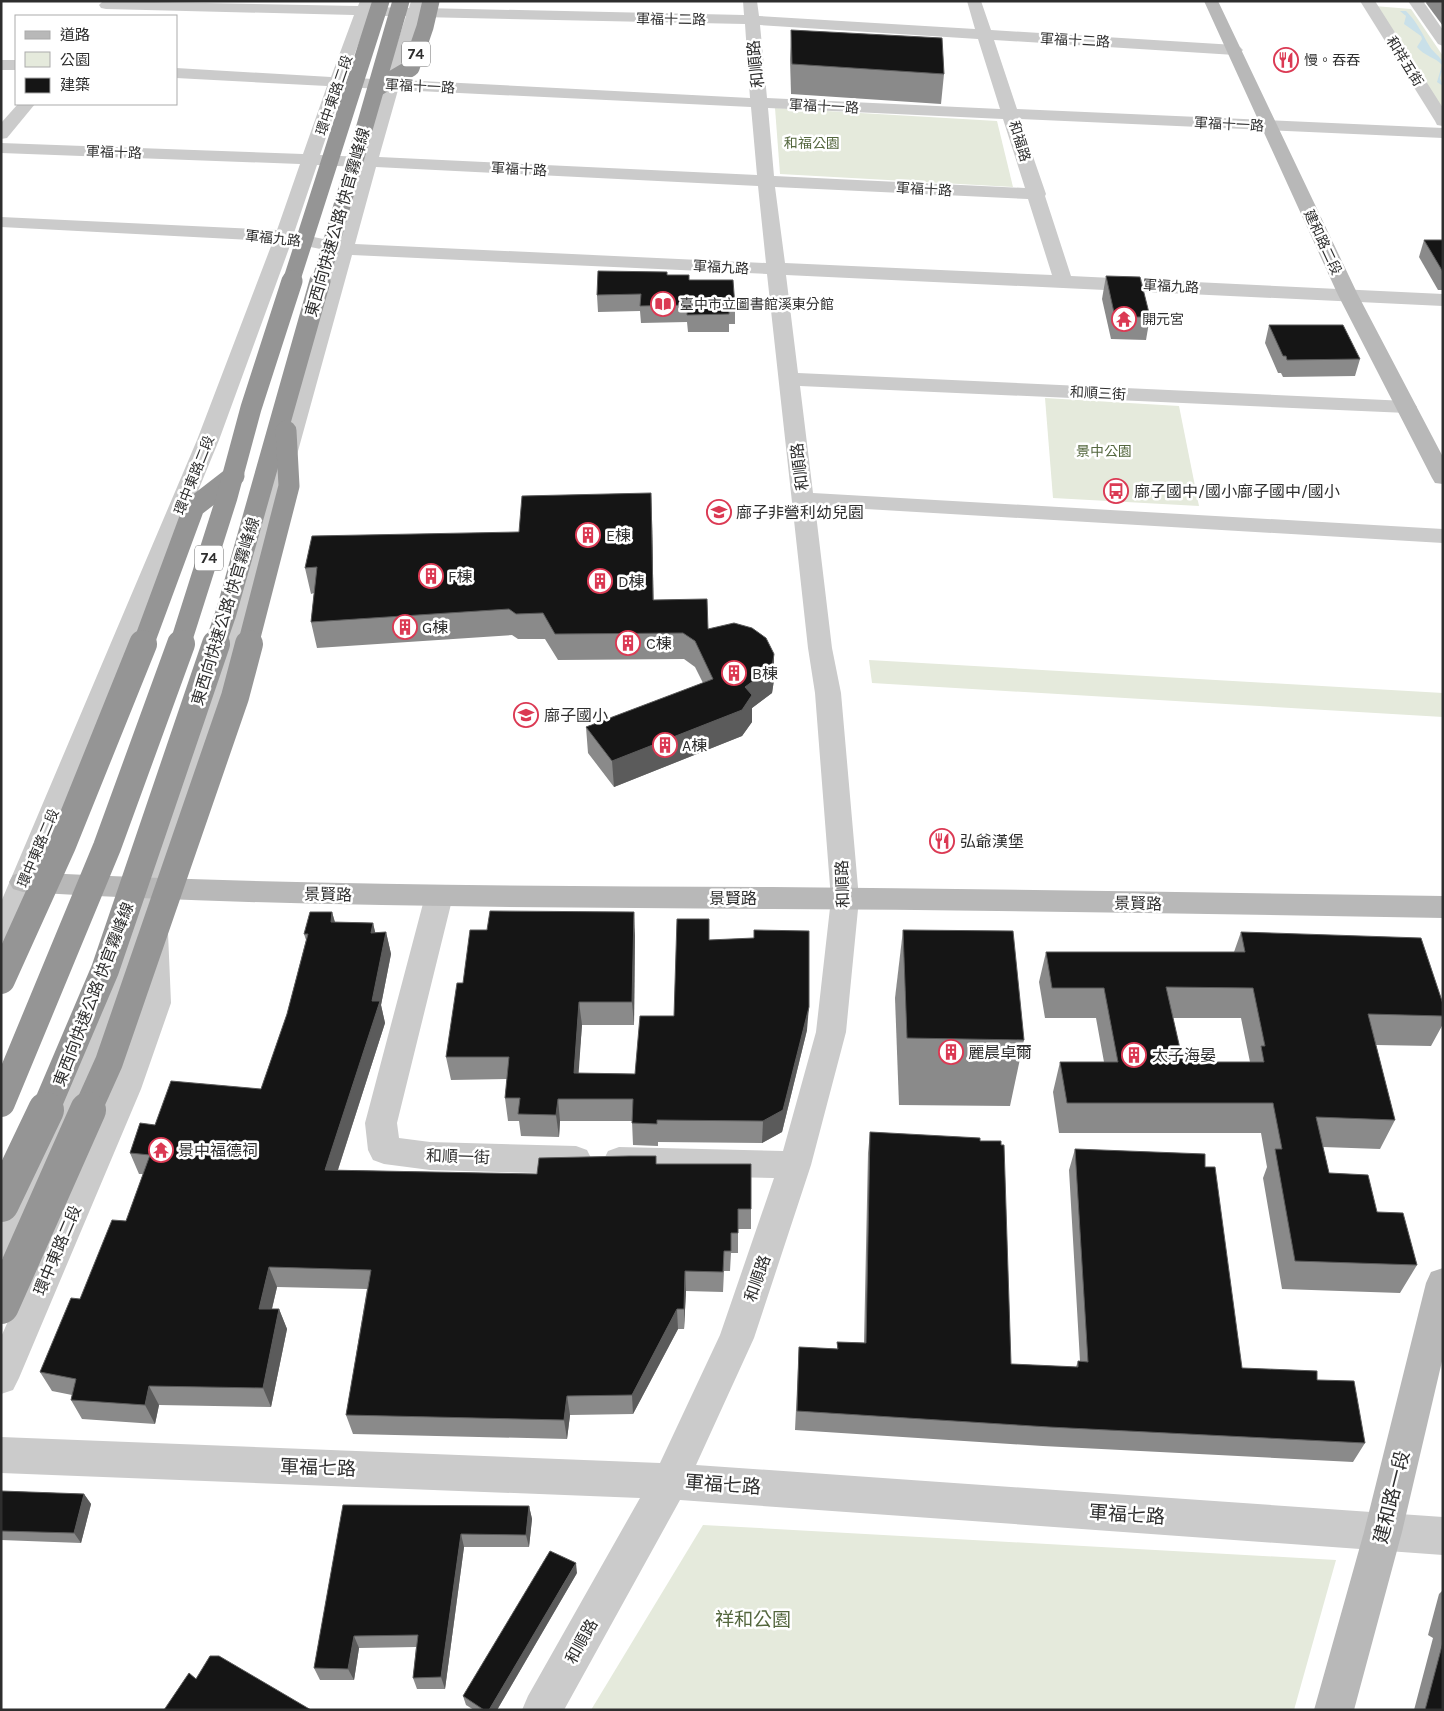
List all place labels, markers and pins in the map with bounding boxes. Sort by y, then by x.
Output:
restaurant icon: 慢。吞吞 [1273,47,1299,73]
place label: 慢。吞吞 [1304,52,1360,69]
library icon: 臺中市立圖書館溪東分館 [650,291,676,317]
place label: 臺中市立圖書館溪東分館 [680,296,834,313]
temple icon: 開元宮 [1111,306,1137,332]
place label: 開元宮 [1142,311,1184,328]
bus stop icon: 廍子國中/國小廍子國中/國小 [1103,478,1129,504]
place label: 廍子國中/國小廍子國中/國小 [1134,482,1340,501]
school or university icon: 廍子非營利幼兒園 [706,499,732,525]
place label: 廍子非營利幼兒園 [736,503,864,522]
building icon: E棟 [575,522,601,548]
place label: E棟 [606,526,631,545]
building icon: F棟 [418,563,444,589]
place label: F棟 [448,567,472,586]
building icon: D棟 [587,568,613,594]
place label: D棟 [618,572,645,591]
building icon: G棟 [392,614,418,640]
place label: G棟 [422,618,448,637]
building icon: C棟 [615,630,641,656]
place label: C棟 [646,634,672,653]
building icon: B棟 [721,660,747,686]
place label: B棟 [752,664,778,683]
school or university icon: 廍子國小 [513,702,539,728]
place label: 廍子國小 [544,706,608,725]
building icon: A棟 [652,732,678,758]
place label: A棟 [682,736,707,755]
restaurant icon: 弘爺漢堡 [929,828,955,854]
place label: 弘爺漢堡 [960,832,1024,851]
building icon: 麗晨卓爾 [938,1039,964,1065]
building icon: 太子海晏 [1121,1042,1147,1068]
place label: 麗晨卓爾 [968,1043,1032,1062]
place label: 太子海晏 [1152,1046,1216,1065]
temple icon: 景中福德祠 [148,1137,174,1163]
place label: 景中福德祠 [178,1141,258,1160]

